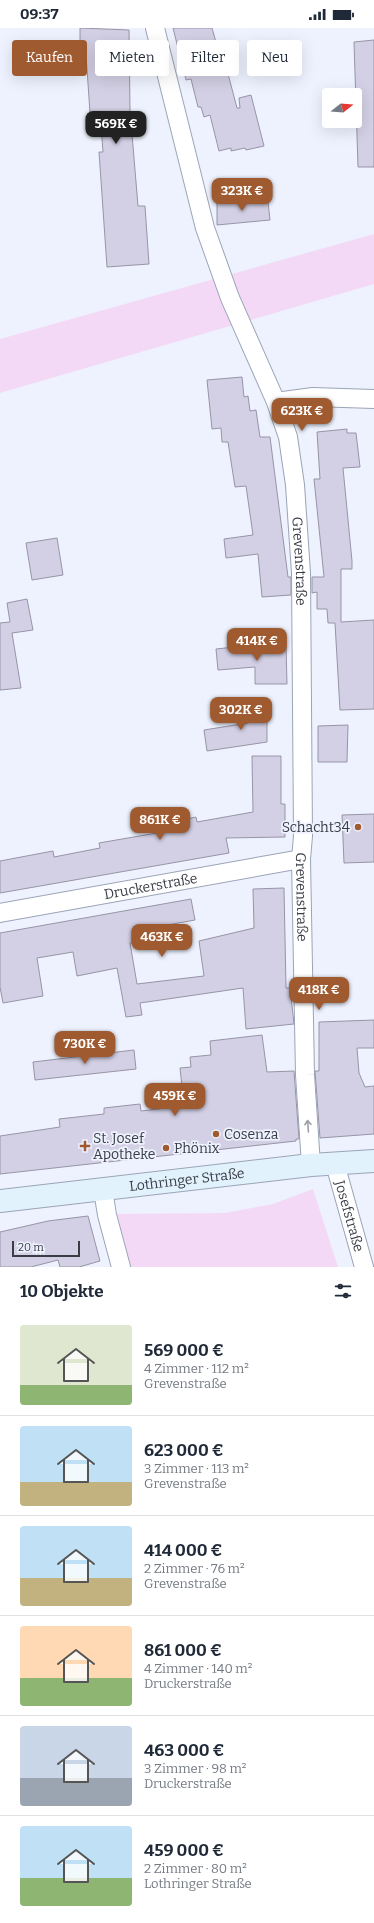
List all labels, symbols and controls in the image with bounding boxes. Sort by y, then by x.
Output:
text: 09:37 [20,5,59,23]
chip: Kaufen [12,40,87,76]
chip: Mieten [95,40,169,76]
chip: Filter [177,40,239,76]
chip: Neu [247,40,302,76]
north arrow [322,88,362,128]
map controls [322,88,362,128]
pin: 569K € [83,111,149,145]
text: 569K € [94,116,138,131]
pin: 323K € [209,178,275,212]
text: 323K € [221,183,263,198]
pin: 623K € [269,398,335,432]
text: 623K € [281,403,323,418]
street label: Grevenstraße [288,516,309,606]
pin: 414K € [224,628,290,662]
text: 414K € [236,633,278,648]
pin: 302K € [208,697,274,731]
text: 302K € [219,702,263,717]
pin: 861K € [127,807,193,841]
text: 861K € [139,812,181,827]
place label: Schacht34 [282,819,350,836]
marker: Schacht34 [353,822,363,832]
street label: Grevenstraße [292,852,311,942]
street label: Druckerstraße [103,870,199,903]
pin: 463K € [129,924,195,958]
text: 463K € [140,929,184,944]
pin: 418K € [286,977,352,1011]
text: 418K € [298,982,340,997]
pin: 730K € [52,1031,118,1065]
text: 730K € [63,1036,107,1051]
pin: 459K € [142,1083,208,1117]
text: 459K € [153,1088,197,1103]
one-way arrow [304,1120,311,1133]
place label: Cosenza [224,1126,279,1143]
marker: Cosenza [211,1129,221,1139]
place label: St. Josef Apotheke [93,1130,155,1163]
place label: Phönix [174,1140,220,1157]
marker: St. Josef Apotheke [80,1141,90,1151]
marker: Phönix [161,1143,171,1153]
street label: Lothringer Straße [128,1165,245,1195]
street label: Josefstraße [331,1177,367,1254]
scale bar [12,1239,80,1258]
text: 20 m [18,1241,44,1254]
icon: filters [332,1280,354,1302]
text: 10 Objekte [20,1281,104,1302]
text: 569 000 € [144,1340,224,1361]
icon: home [52,1341,100,1389]
text: 4 Zimmer · 112 m² [144,1361,249,1376]
text: Grevenstraße [144,1376,227,1391]
text: 623 000 € [144,1440,224,1461]
icon: home [52,1442,100,1490]
text: 3 Zimmer · 113 m² [144,1461,249,1476]
text: Grevenstraße [144,1476,227,1491]
text: 414 000 € [144,1540,222,1561]
icon: home [52,1542,100,1590]
text: 2 Zimmer · 76 m² [144,1561,245,1576]
text: Grevenstraße [144,1576,227,1591]
text: 861 000 € [144,1640,222,1661]
icon: home [52,1642,100,1690]
text: 4 Zimmer · 140 m² [144,1661,252,1676]
text: Druckerstraße [144,1676,232,1691]
text: 463 000 € [144,1740,224,1761]
icon: home [52,1742,100,1790]
text: 3 Zimmer · 98 m² [144,1761,246,1776]
text: Druckerstraße [144,1776,232,1791]
text: 459 000 € [144,1840,224,1861]
icon: home [52,1842,100,1890]
text: 2 Zimmer · 80 m² [144,1861,247,1876]
text: Lothringer Straße [144,1876,252,1891]

